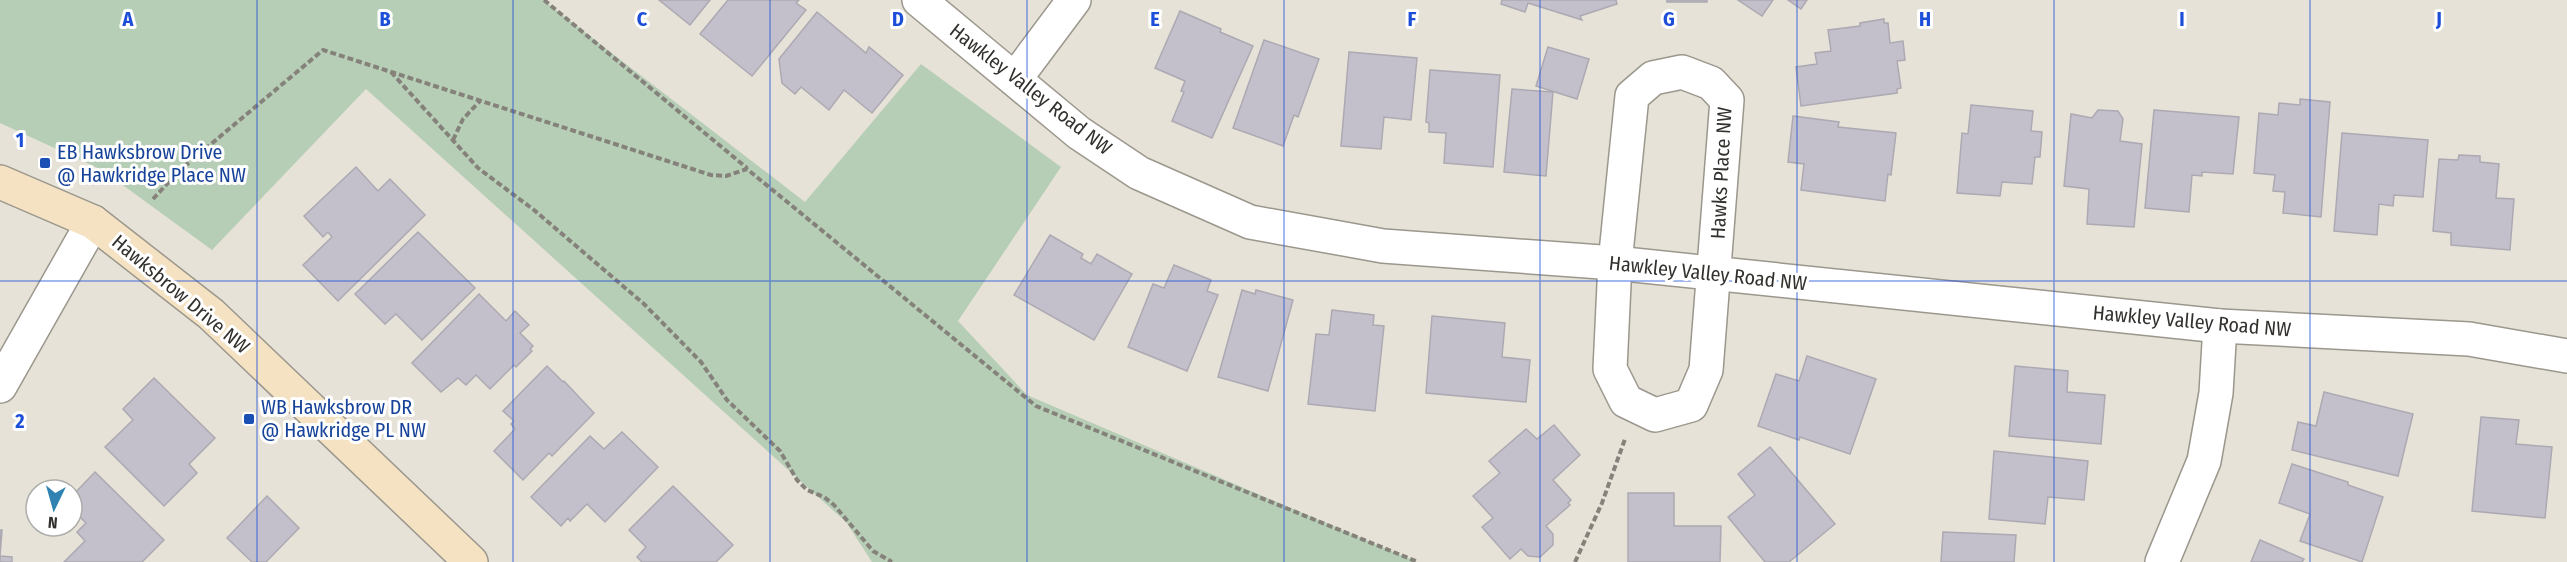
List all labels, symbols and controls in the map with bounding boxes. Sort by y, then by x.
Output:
text: A [122,7,135,31]
text: B [379,7,391,31]
text: C [637,7,648,31]
text: D [892,7,904,31]
text: E [1150,7,1160,31]
text: F [1408,7,1417,31]
text: G [1663,7,1675,31]
text: H [1919,7,1931,31]
text: I [2179,7,2185,31]
text: J [2435,7,2442,31]
street label: Hawkley Valley Road NW [945,18,1117,160]
street label: Hawks Place NW [1706,106,1736,240]
text: 1 [16,128,24,152]
place label: EB Hawksbrow Drive @ Hawkridge Place NW [57,140,246,187]
marker: EB Hawksbrow Drive @ Hawkridge Place NW [38,156,52,170]
street label: Hawksbrow Drive NW [107,229,255,359]
street label: Hawkley Valley Road NW [1608,251,1808,295]
street label: Hawkley Valley Road NW [2092,300,2292,342]
place label: WB Hawksbrow DR @ Hawkridge PL NW [261,395,426,442]
text: 2 [14,409,25,433]
marker: WB Hawksbrow DR @ Hawkridge PL NW [242,412,256,426]
north arrow [24,478,84,538]
text: N [47,513,58,532]

